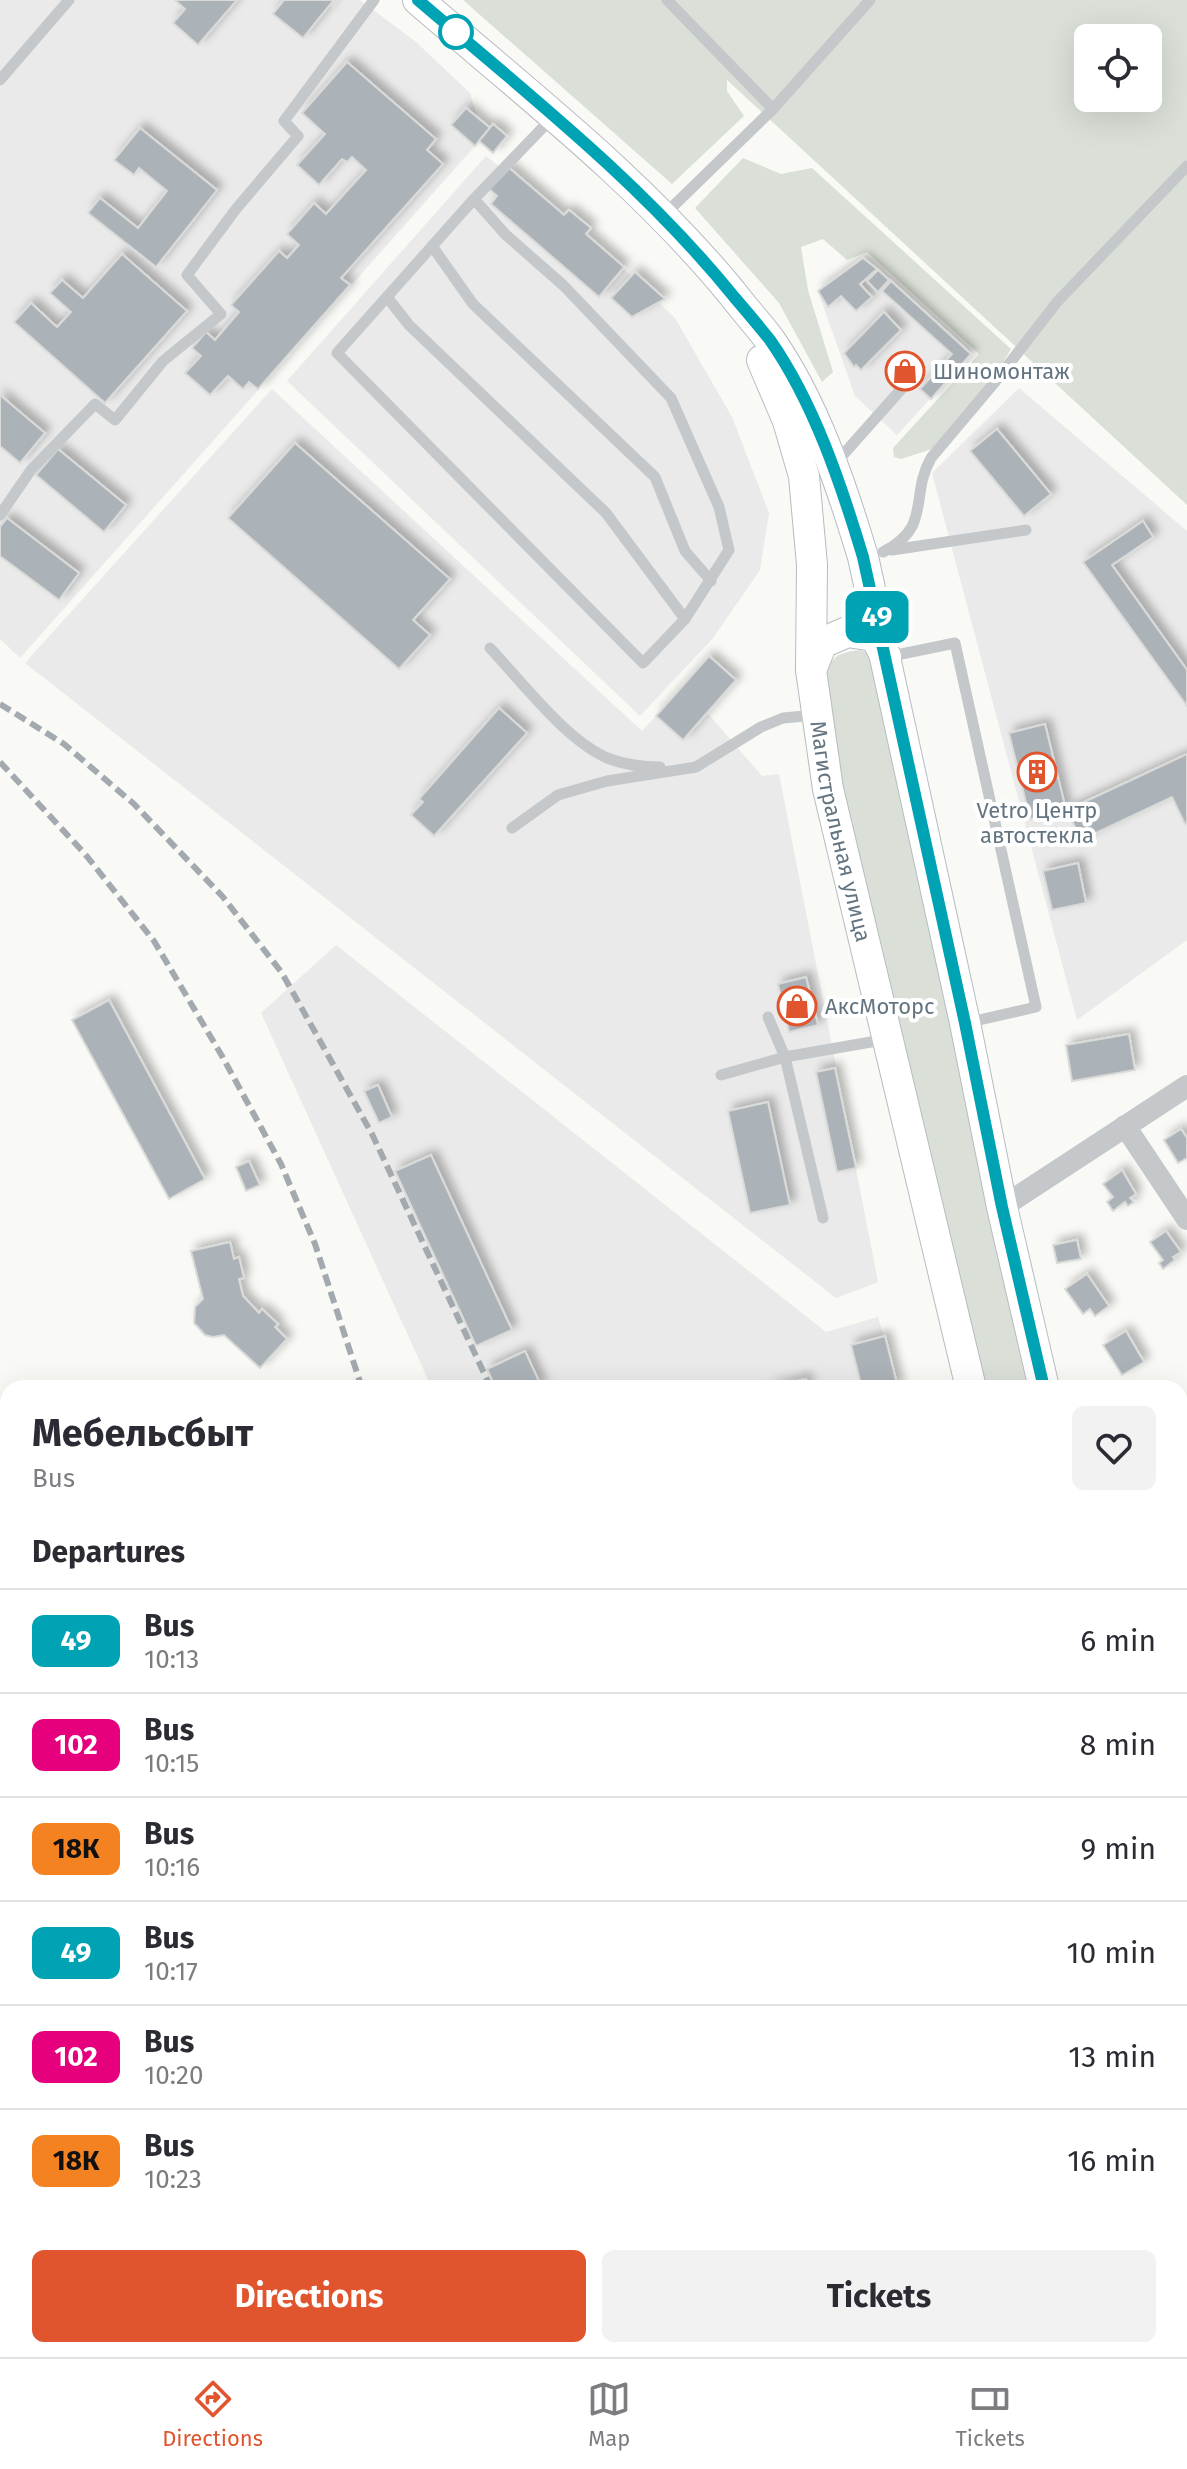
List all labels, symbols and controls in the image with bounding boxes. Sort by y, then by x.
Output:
unlabelled marker [439,15,473,49]
map controls [1074,24,1162,112]
button: locate [1074,24,1162,112]
shop icon: Шиномонтаж [884,350,926,392]
place label: Шиномонтаж [933,358,1070,385]
line badge: 49 [841,591,913,643]
text: 49 [862,600,892,633]
street label: Магистральная улица [804,719,877,945]
building icon: Vetro Центр автостекла [1016,751,1058,793]
place label: Vetro Центр автостекла [977,797,1097,849]
shop icon: АксМоторс [776,985,818,1027]
place label: АксМоторс [825,993,935,1020]
button: heart [1072,1406,1156,1490]
text: Мебельсбыт [32,1410,253,1456]
text: Bus [32,1463,75,1494]
text: Departures [32,1534,185,1570]
text: Bus [144,1608,194,1644]
text: 6 min [1080,1623,1156,1659]
text: 49 [61,1624,91,1657]
text: 10:13 [144,1644,199,1675]
text: Bus [144,1712,194,1748]
text: 8 min [1080,1727,1156,1763]
text: 102 [54,1728,98,1761]
text: 10:15 [144,1748,199,1779]
text: Bus [144,1816,194,1852]
text: 9 min [1081,1831,1156,1867]
text: 18К [53,1832,99,1865]
text: 10:16 [144,1852,200,1883]
text: Bus [144,1920,194,1956]
text: 10 min [1067,1935,1156,1971]
text: 49 [61,1936,91,1969]
text: 10:17 [144,1956,198,1987]
text: Bus [144,2024,194,2060]
text: 13 min [1068,2039,1156,2075]
text: 102 [54,2040,98,2073]
text: 10:20 [144,2060,203,2091]
text: Bus [144,2128,194,2164]
text: 16 min [1067,2143,1156,2179]
text: 18К [53,2144,99,2177]
text: 10:23 [144,2164,202,2195]
button: Directions [32,2250,586,2342]
button: Tickets [602,2250,1156,2342]
tab: Directions [162,2377,263,2452]
tab: Map [587,2377,631,2452]
tab: Tickets [956,2377,1025,2452]

